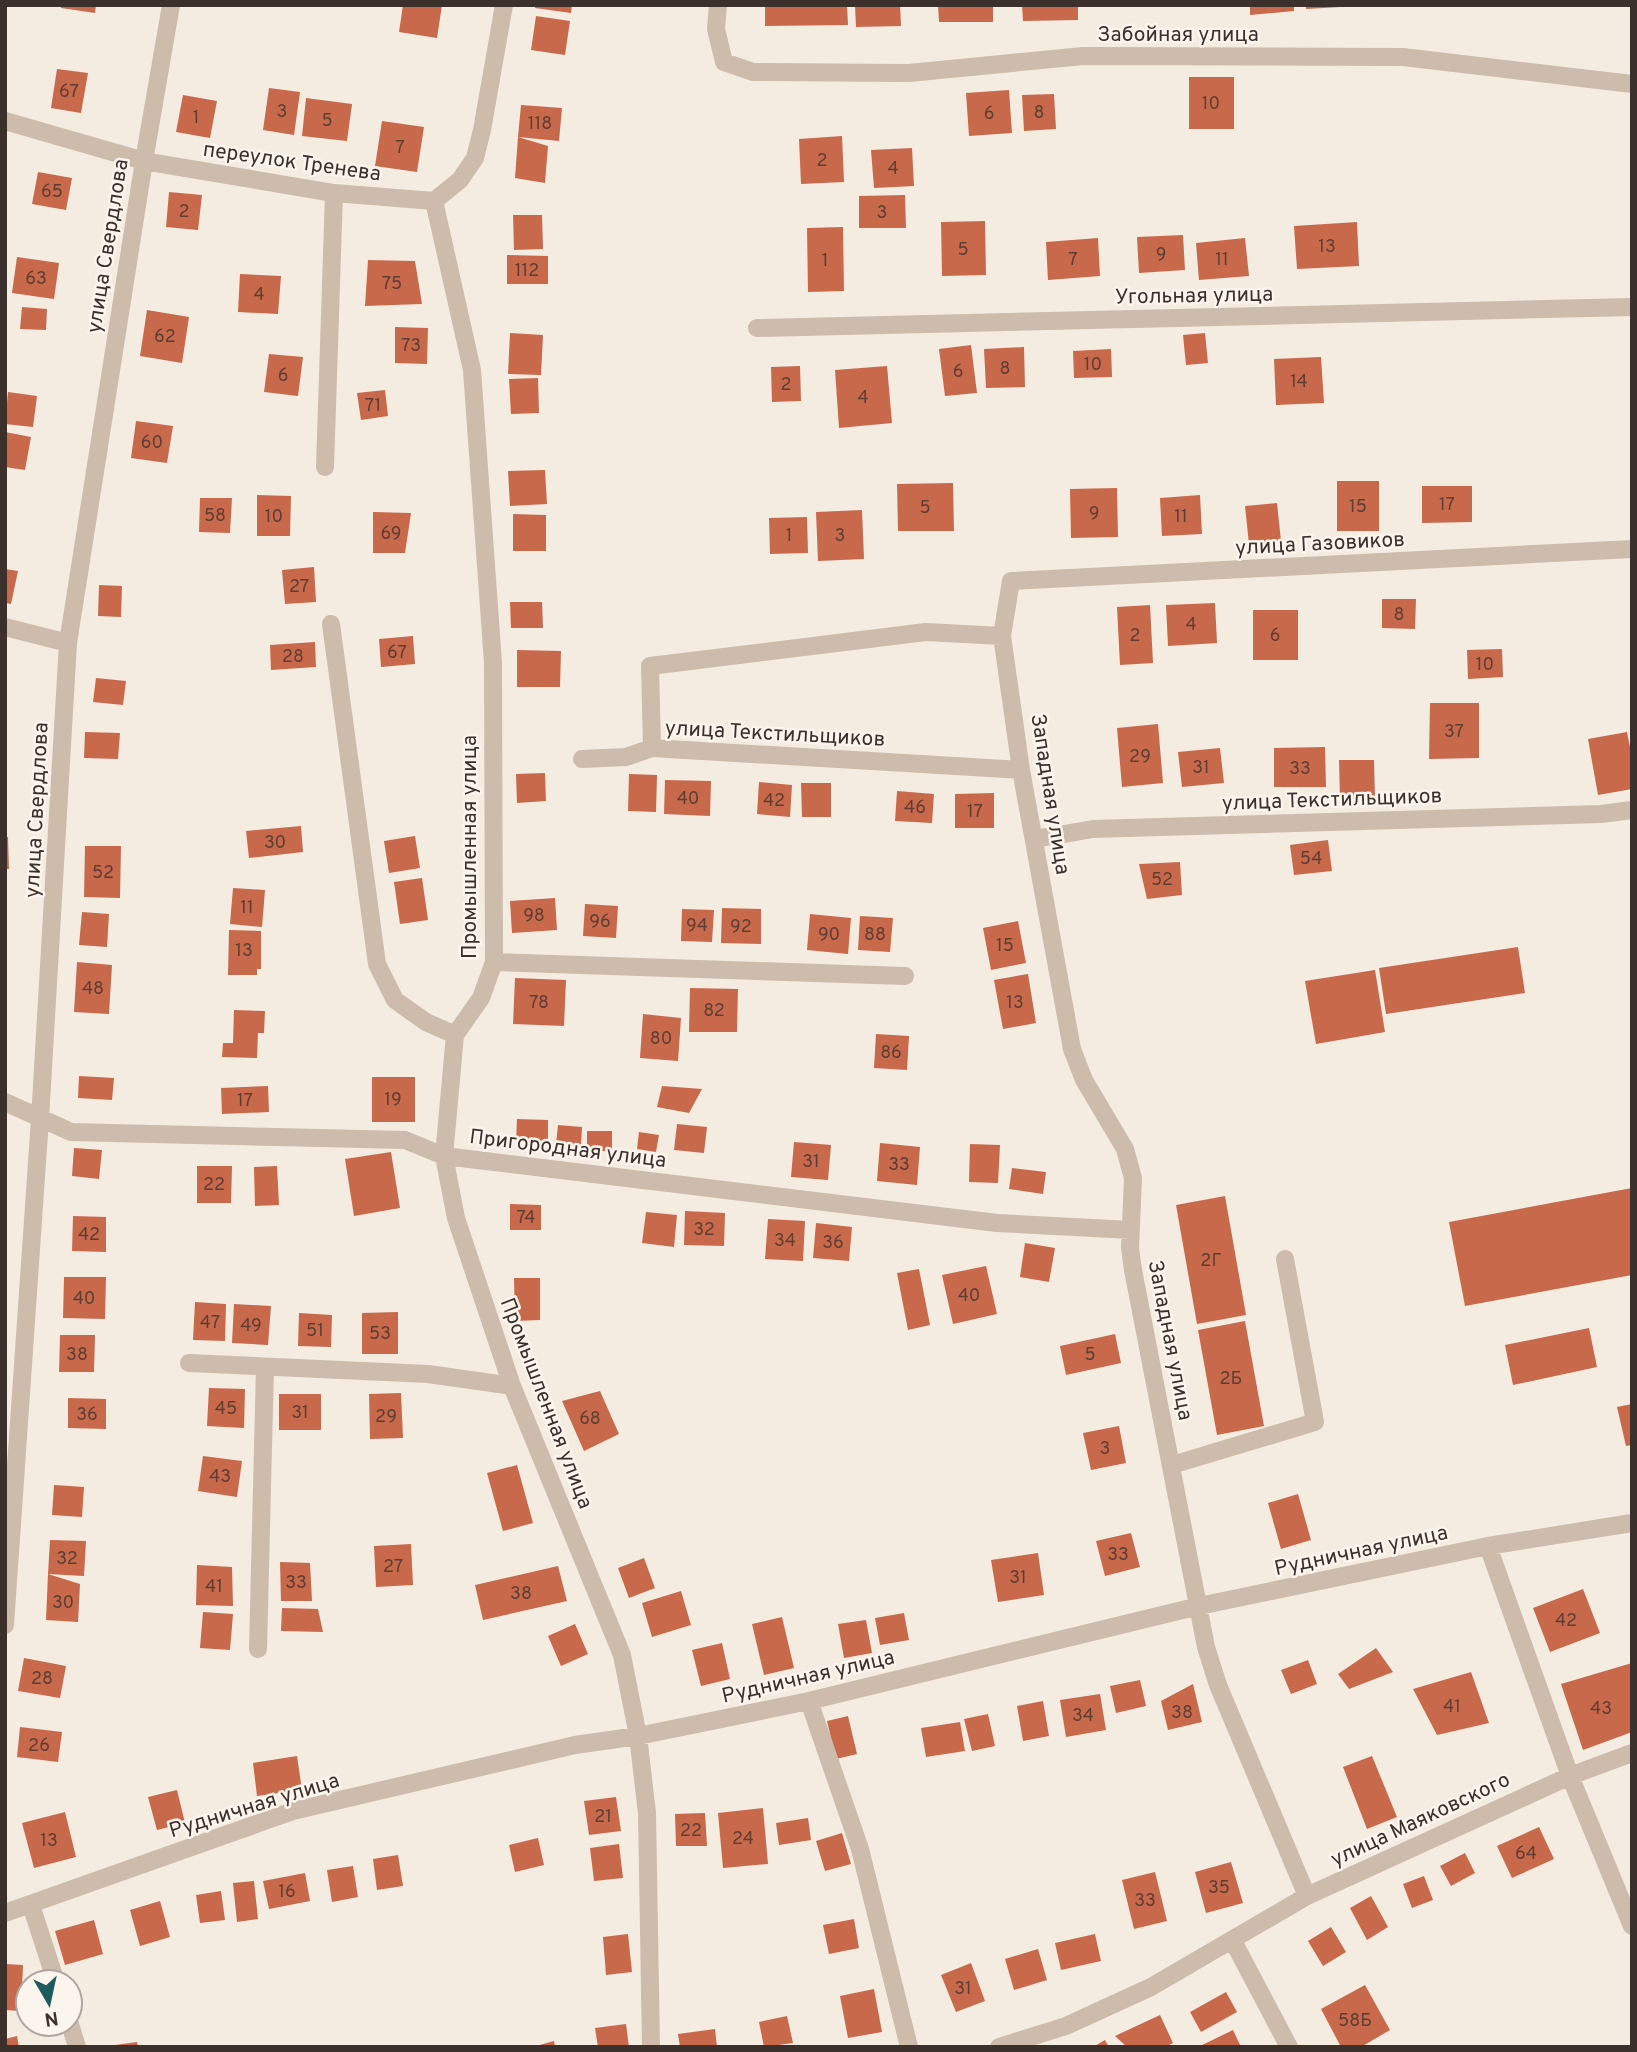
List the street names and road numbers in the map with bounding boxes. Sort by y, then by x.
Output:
street label: Забойная улица [1097,22,1259,49]
street label: переулок Тренева [201,137,382,188]
street label: улица Свердлова [81,157,136,335]
street label: Угольная улица [1115,282,1273,311]
street label: улица Газовиков [1235,527,1406,562]
street label: Западная улица [1023,712,1076,877]
street label: улица Текстильщиков [664,715,886,754]
street label: улица Свердлова [19,721,56,899]
street label: Промышленная улица [457,735,484,959]
street label: улица Текстильщиков [1221,783,1443,818]
street label: Пригородная улица [468,1124,668,1175]
street label: Западная улица [1141,1258,1198,1423]
street label: Промышленная улица [493,1294,598,1513]
street label: Рудничная улица [1272,1520,1450,1583]
street label: Рудничная улица [719,1644,897,1710]
street label: улица Маяковского [1327,1767,1515,1874]
street label: Рудничная улица [166,1768,343,1845]

